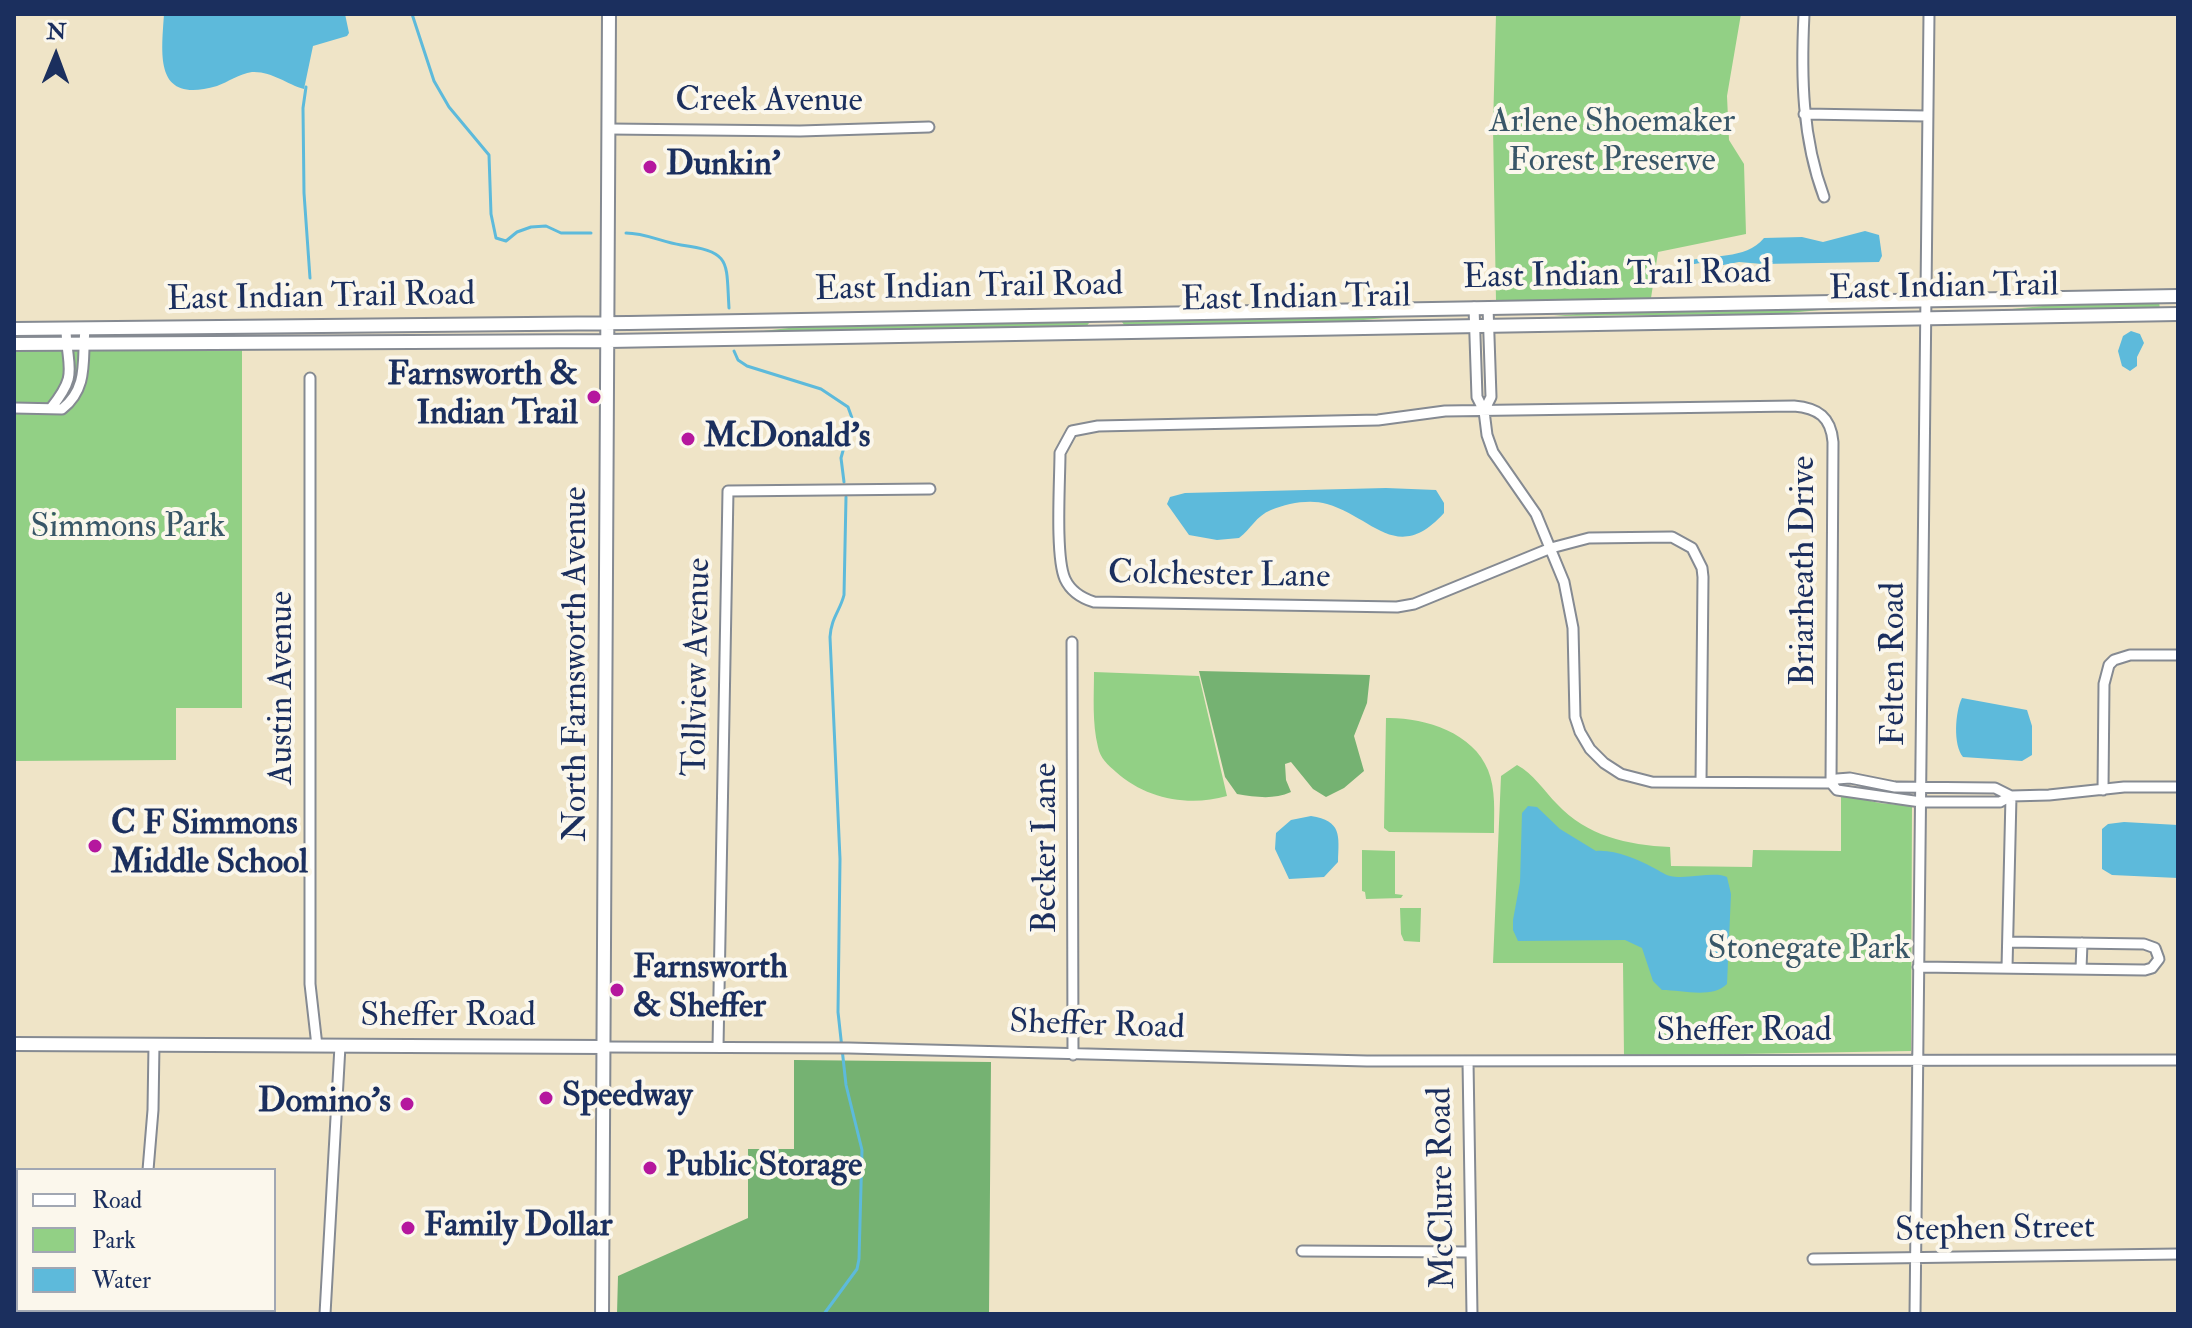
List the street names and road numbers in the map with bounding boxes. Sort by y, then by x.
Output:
street label: Creek Avenue [675,83,863,123]
street label: East Indian Trail Road [1463,254,1771,300]
street label: East Indian Trail Road [815,266,1123,312]
street label: East Indian Trail [1829,267,2059,311]
street label: East Indian Trail Road [167,276,475,322]
street label: East Indian Trail [1181,278,1411,322]
street label: Briarheath Drive [1786,456,1826,686]
street label: North Farnsworth Avenue [558,486,598,842]
street label: Colchester Lane [1107,555,1331,599]
street label: Tollview Avenue [677,557,721,777]
street label: Felten Road [1876,582,1916,746]
street label: Austin Avenue [264,591,304,785]
street label: Becker Lane [1028,763,1068,933]
street label: Sheffer Road [360,998,536,1038]
street label: Sheffer Road [1009,1004,1185,1050]
street label: Sheffer Road [1656,1013,1832,1053]
street label: McClure Road [1422,1087,1466,1289]
street label: Stephen Street [1895,1209,2095,1253]

